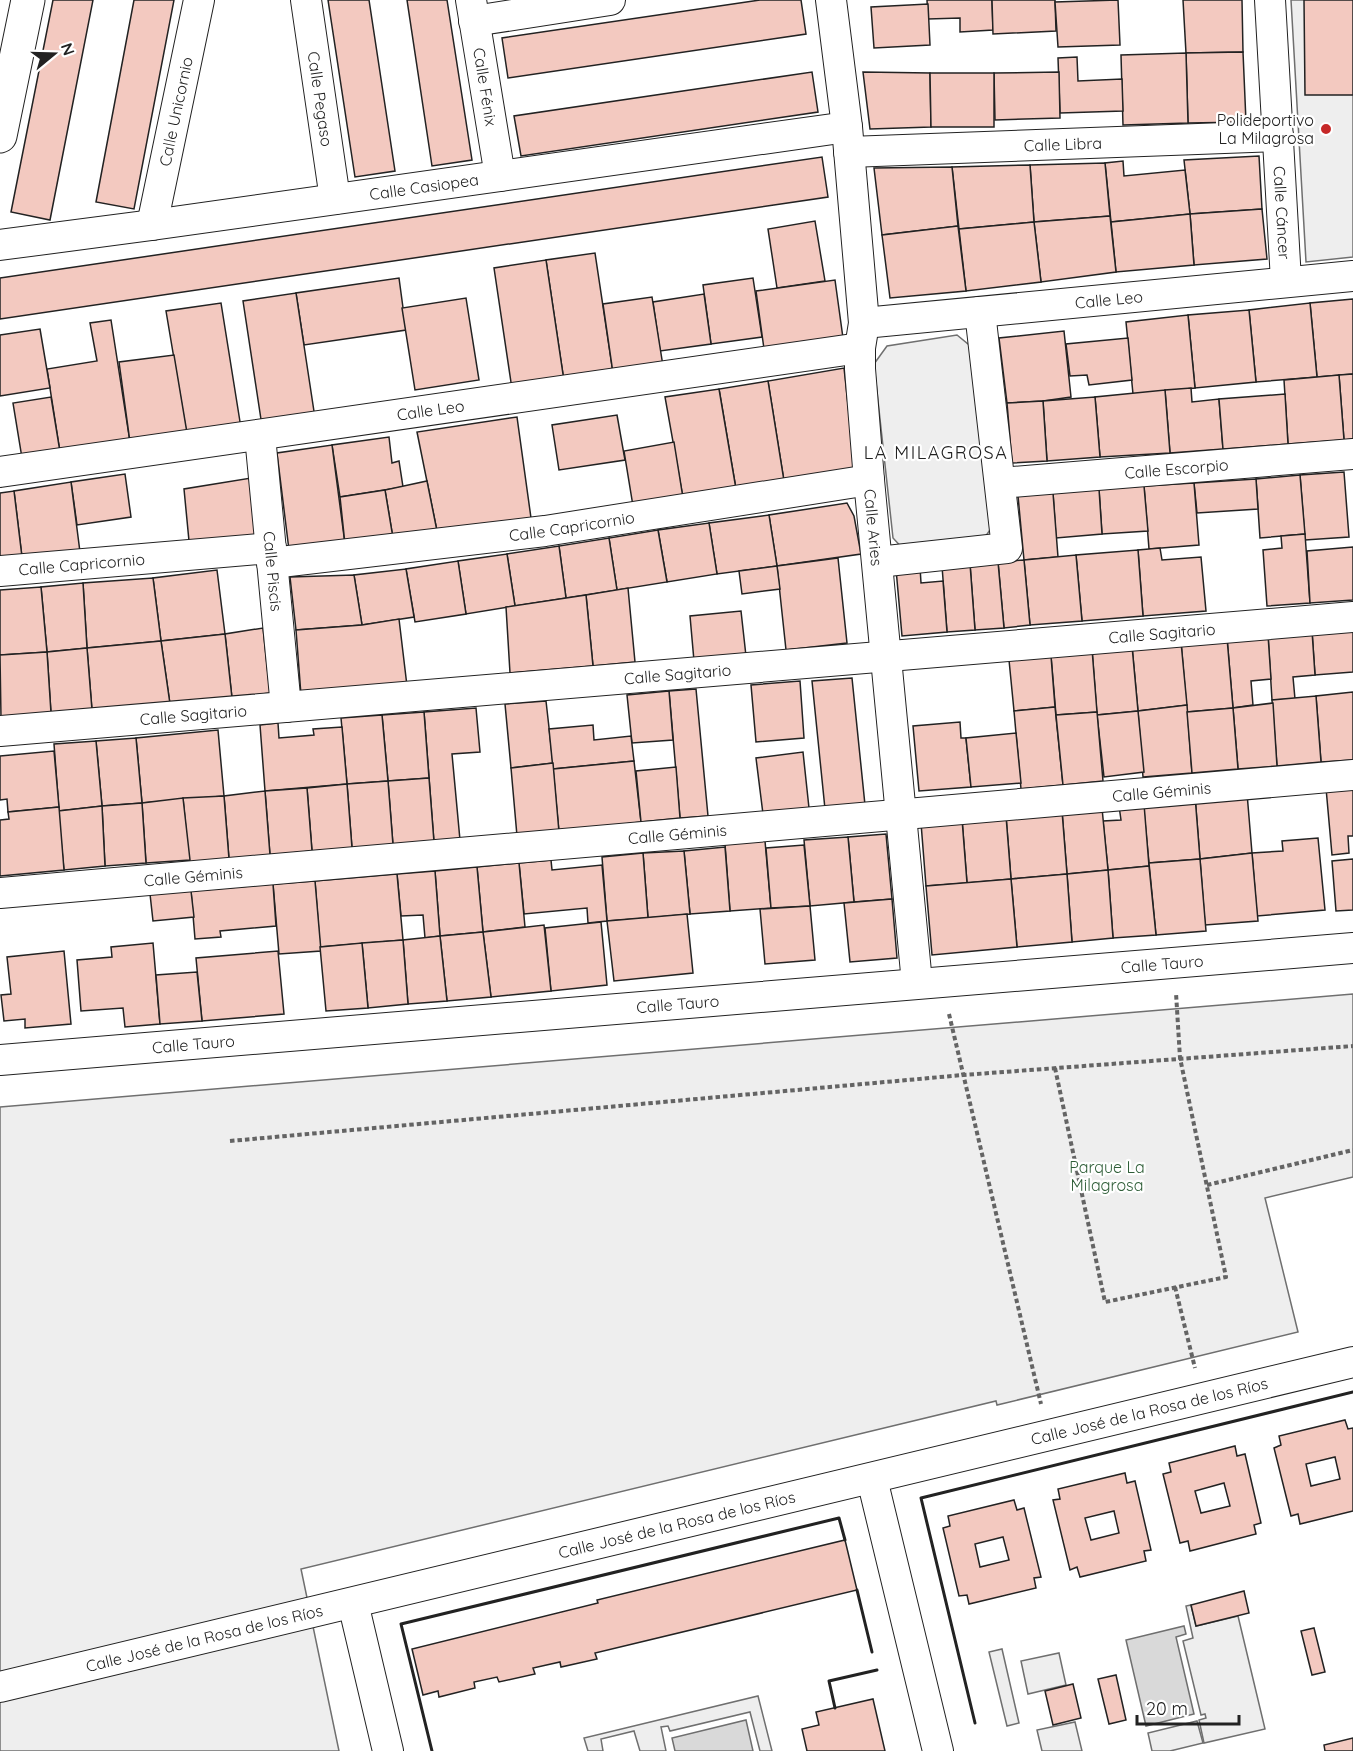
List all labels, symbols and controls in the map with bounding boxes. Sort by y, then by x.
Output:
north arrow [24,24,84,84]
text: N [57,40,80,58]
street label: Calle Fénix [469,46,502,128]
street label: Calle Pegaso [304,50,337,148]
street label: Calle Unicornio [155,55,197,168]
place label: Polideportivo La Milagrosa [1217,110,1314,148]
marker: Polideportivo La Milagrosa [1319,122,1333,136]
street label: Calle Libra [1023,133,1102,155]
street label: Calle Cáncer [1269,165,1295,260]
street label: Calle Casiopea [368,169,480,204]
street label: Calle Leo [1074,286,1144,313]
street label: Calle Leo [395,395,466,425]
district label: LA MILAGROSA [864,441,1008,464]
street label: Calle Escorpio [1124,454,1229,483]
street label: Calle Aries [860,488,887,567]
street label: Calle Capricornio [508,507,636,545]
street label: Calle Piscis [259,530,287,612]
street label: Calle Capricornio [18,549,146,579]
street label: Calle Sagitario [1108,619,1216,648]
street label: Calle Sagitario [623,659,732,688]
street label: Calle Sagitario [139,700,248,729]
street label: Calle Géminis [1111,777,1212,806]
street label: Calle Géminis [627,820,728,848]
street label: Calle Géminis [143,862,244,890]
street label: Calle Tauro [1120,950,1204,977]
street label: Calle Tauro [635,991,720,1017]
street label: Calle Tauro [151,1031,236,1057]
park label: Parque La Milagrosa [1069,1157,1145,1195]
street label: Calle José de la Rosa de los Ríos [1029,1373,1270,1449]
street label: Calle José de la Rosa de los Ríos [556,1486,797,1563]
street label: Calle José de la Rosa de los Ríos [84,1600,325,1676]
scale bar [1137,1688,1239,1726]
text: 20 m [1146,1697,1188,1720]

